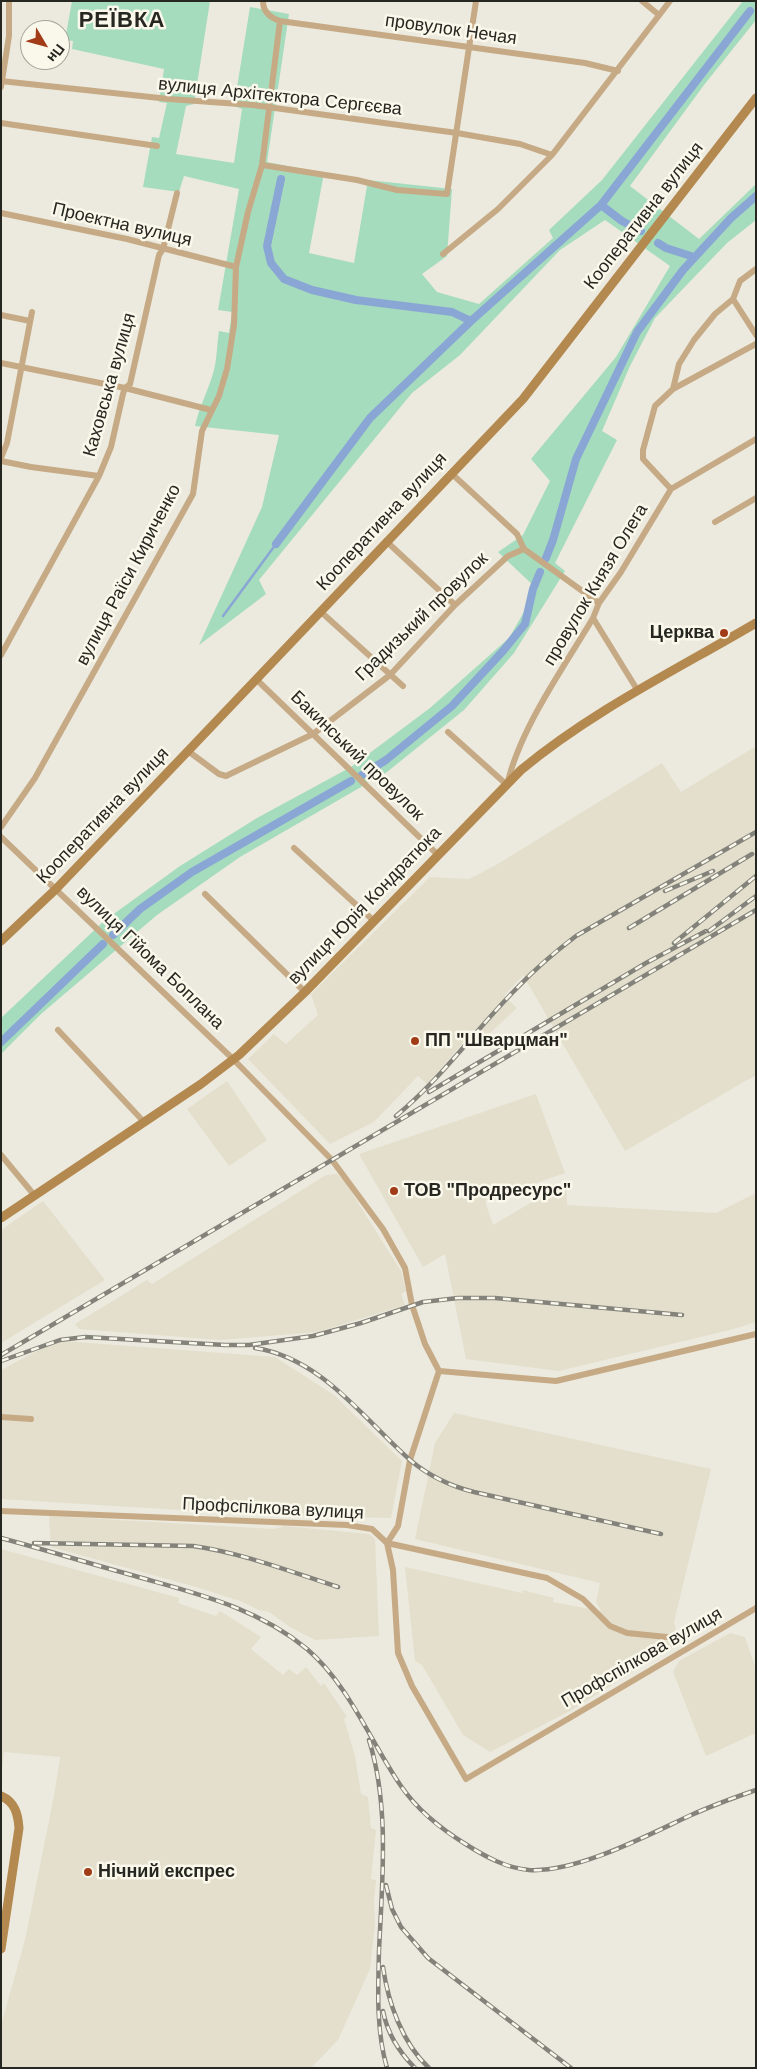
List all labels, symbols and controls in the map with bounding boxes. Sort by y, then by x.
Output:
district label: РЕЇВКА [78,8,166,34]
street label: провулок Нечая [384,10,518,50]
north arrow [20,20,70,70]
text: Пн [44,41,68,66]
street label: вулиця Архітектора Сергєєва [157,73,403,121]
street label: Кооперативна вулиця [580,138,708,294]
street label: Проектна вулиця [50,198,194,252]
street label: Каховська вулиця [79,311,141,459]
street label: Кооперативна вулиця [312,448,452,596]
street label: вулиця Раїси Кириченко [72,481,186,669]
street label: провулок Князя Олега [539,500,653,670]
street label: Градизький провулок [351,548,493,686]
place label: Церква [650,622,714,644]
marker: Церква [718,627,730,639]
street label: Бакинський провулок [286,687,428,825]
street label: Кооперативна вулиця [32,743,174,889]
street label: вулиця Юрія Кондратюка [284,823,446,989]
street label: вулиця Гійома Боплана [72,882,228,1034]
place label: ПП "Шварцман" [425,1030,568,1052]
marker: ПП "Шварцман" [409,1035,421,1047]
place label: ТОВ "Продресурс" [404,1180,571,1202]
marker: ТОВ "Продресурс" [388,1185,400,1197]
street label: Профспілкова вулиця [182,1493,364,1525]
street label: Профспілкова вулиця [558,1603,726,1713]
place label: Нічний експрес [98,1861,235,1883]
marker: Нічний експрес [82,1866,94,1878]

